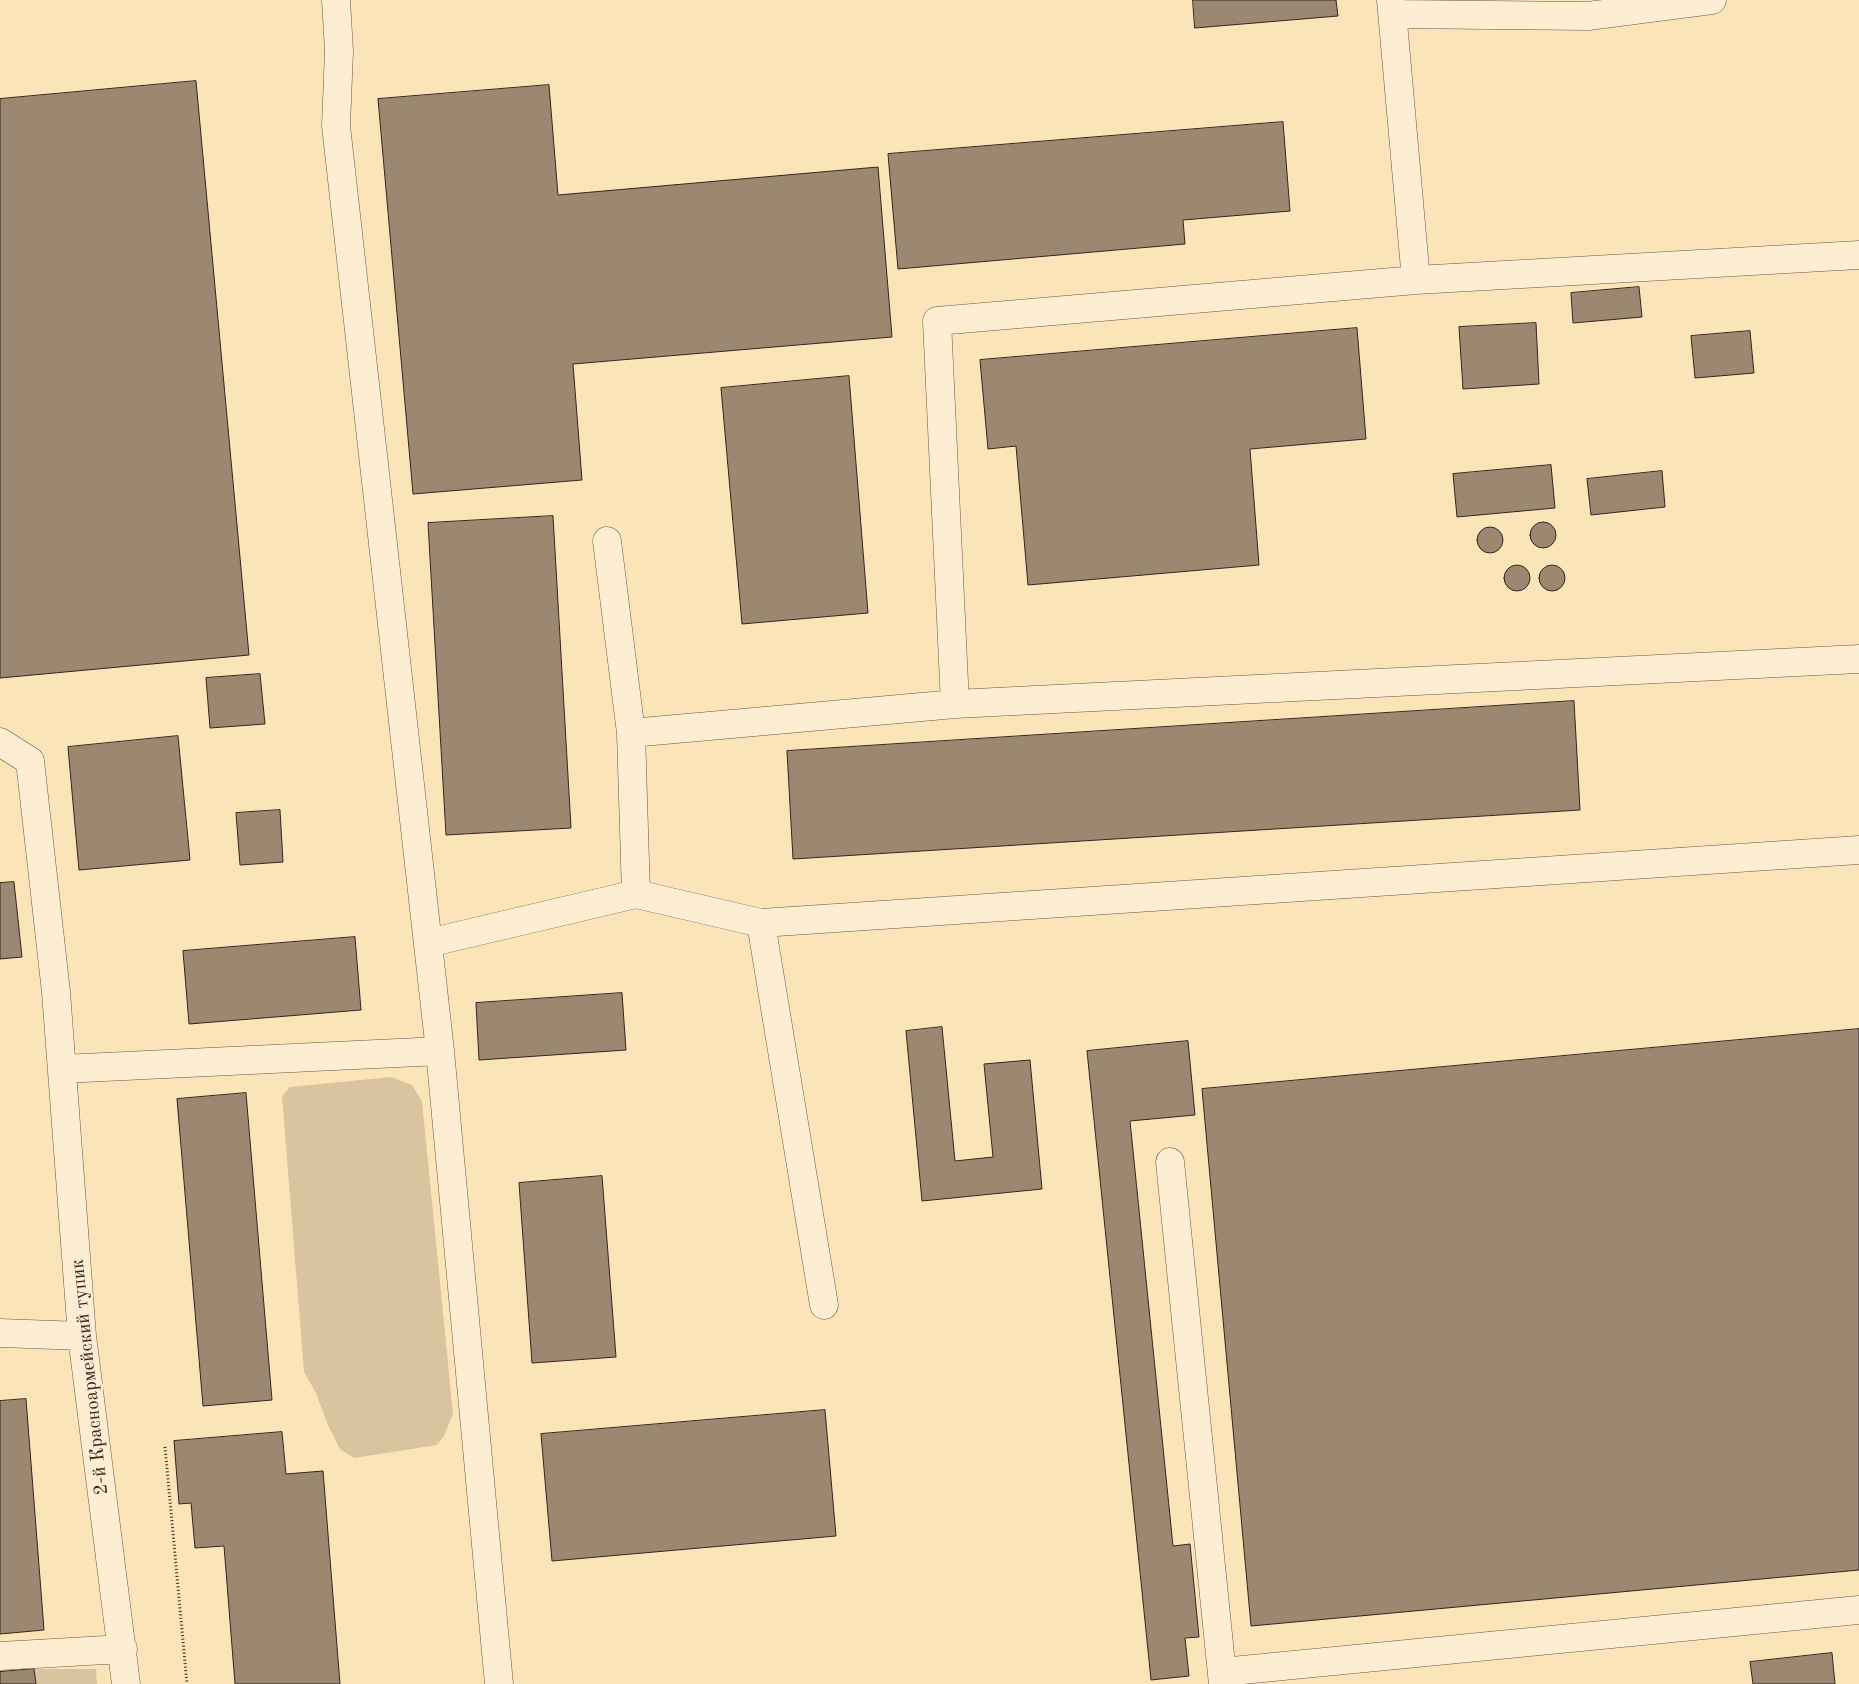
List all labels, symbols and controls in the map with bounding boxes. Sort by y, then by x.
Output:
street label: 2-й Красноармейский тупик [66,1258,114,1496]

